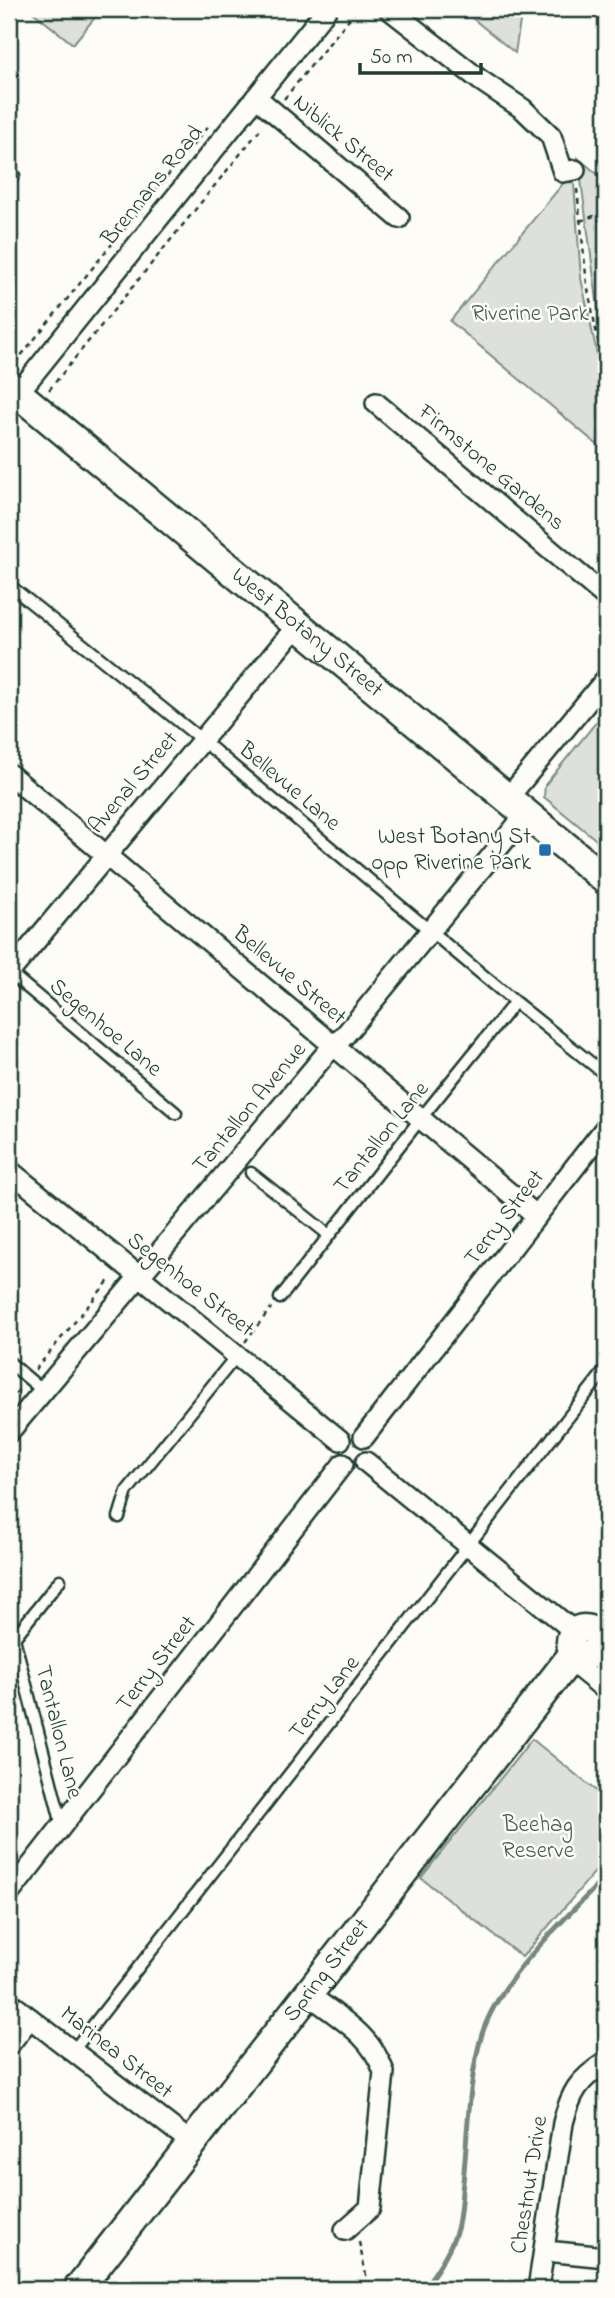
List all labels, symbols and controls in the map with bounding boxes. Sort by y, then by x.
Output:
scale bar [360,32,480,76]
text: 50 m [370,43,413,73]
street label: Niblick Street [285,87,401,191]
street label: Brennans Road [93,119,212,254]
park label: Riverine Park [472,298,589,331]
street label: Firmstone Gardens [410,396,572,539]
street label: West Botany Street [224,560,391,706]
street label: Avenal Street [81,724,187,842]
street label: Bellevue Lane [230,734,348,840]
place label: West Botany St opp Riverine Park [371,821,532,880]
marker: West Botany St opp Riverine Park [537,842,553,858]
street label: Bellevue Street [224,918,353,1034]
street label: Segenhoe Lane [41,971,169,1086]
street label: Tantallon Avenue [185,1035,315,1181]
street label: Tantallon Lane [326,1074,438,1201]
street label: Terry Street [457,1163,555,1274]
street label: Segenhoe Street [119,1225,261,1346]
street label: Terry Street [109,1609,207,1720]
street label: Terry Lane [282,1648,370,1748]
street label: Tantallon Lane [25,1662,91,1803]
park label: Beehag Reserve [502,1809,575,1868]
street label: Spring Street [275,1911,378,2030]
street label: Marinea Street [52,1998,180,2108]
street label: Chestnut Drive [503,2113,557,2256]

